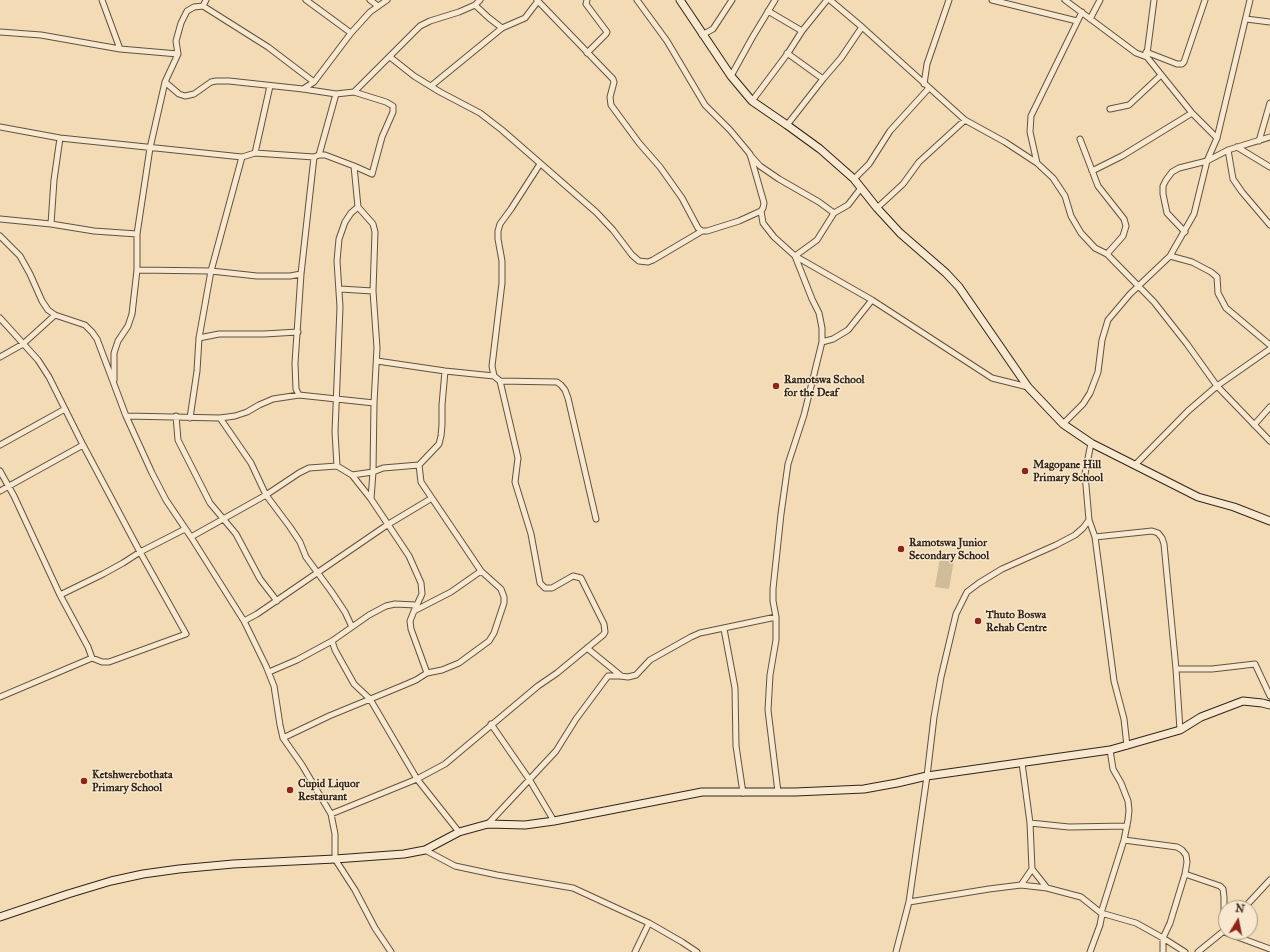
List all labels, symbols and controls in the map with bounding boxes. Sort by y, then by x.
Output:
place label: Ramotswa School for the Deaf [784,373,865,399]
marker: Ramotswa School for the Deaf [771,381,781,391]
place label: Magopane Hill Primary School [1033,458,1103,484]
marker: Magopane Hill Primary School [1020,466,1030,476]
place label: Ramotswa Junior Secondary School [909,536,989,562]
marker: Ramotswa Junior Secondary School [896,544,906,554]
place label: Thuto Boswa Rehab Centre [986,608,1047,634]
marker: Thuto Boswa Rehab Centre [973,616,983,626]
place label: Ketshwerebothata Primary School [92,768,173,794]
marker: Ketshwerebothata Primary School [79,776,89,786]
place label: Cupid Liquor Restaurant [298,777,360,803]
marker: Cupid Liquor Restaurant [285,785,295,795]
north arrow [1218,900,1258,940]
text: N [1234,901,1246,916]

